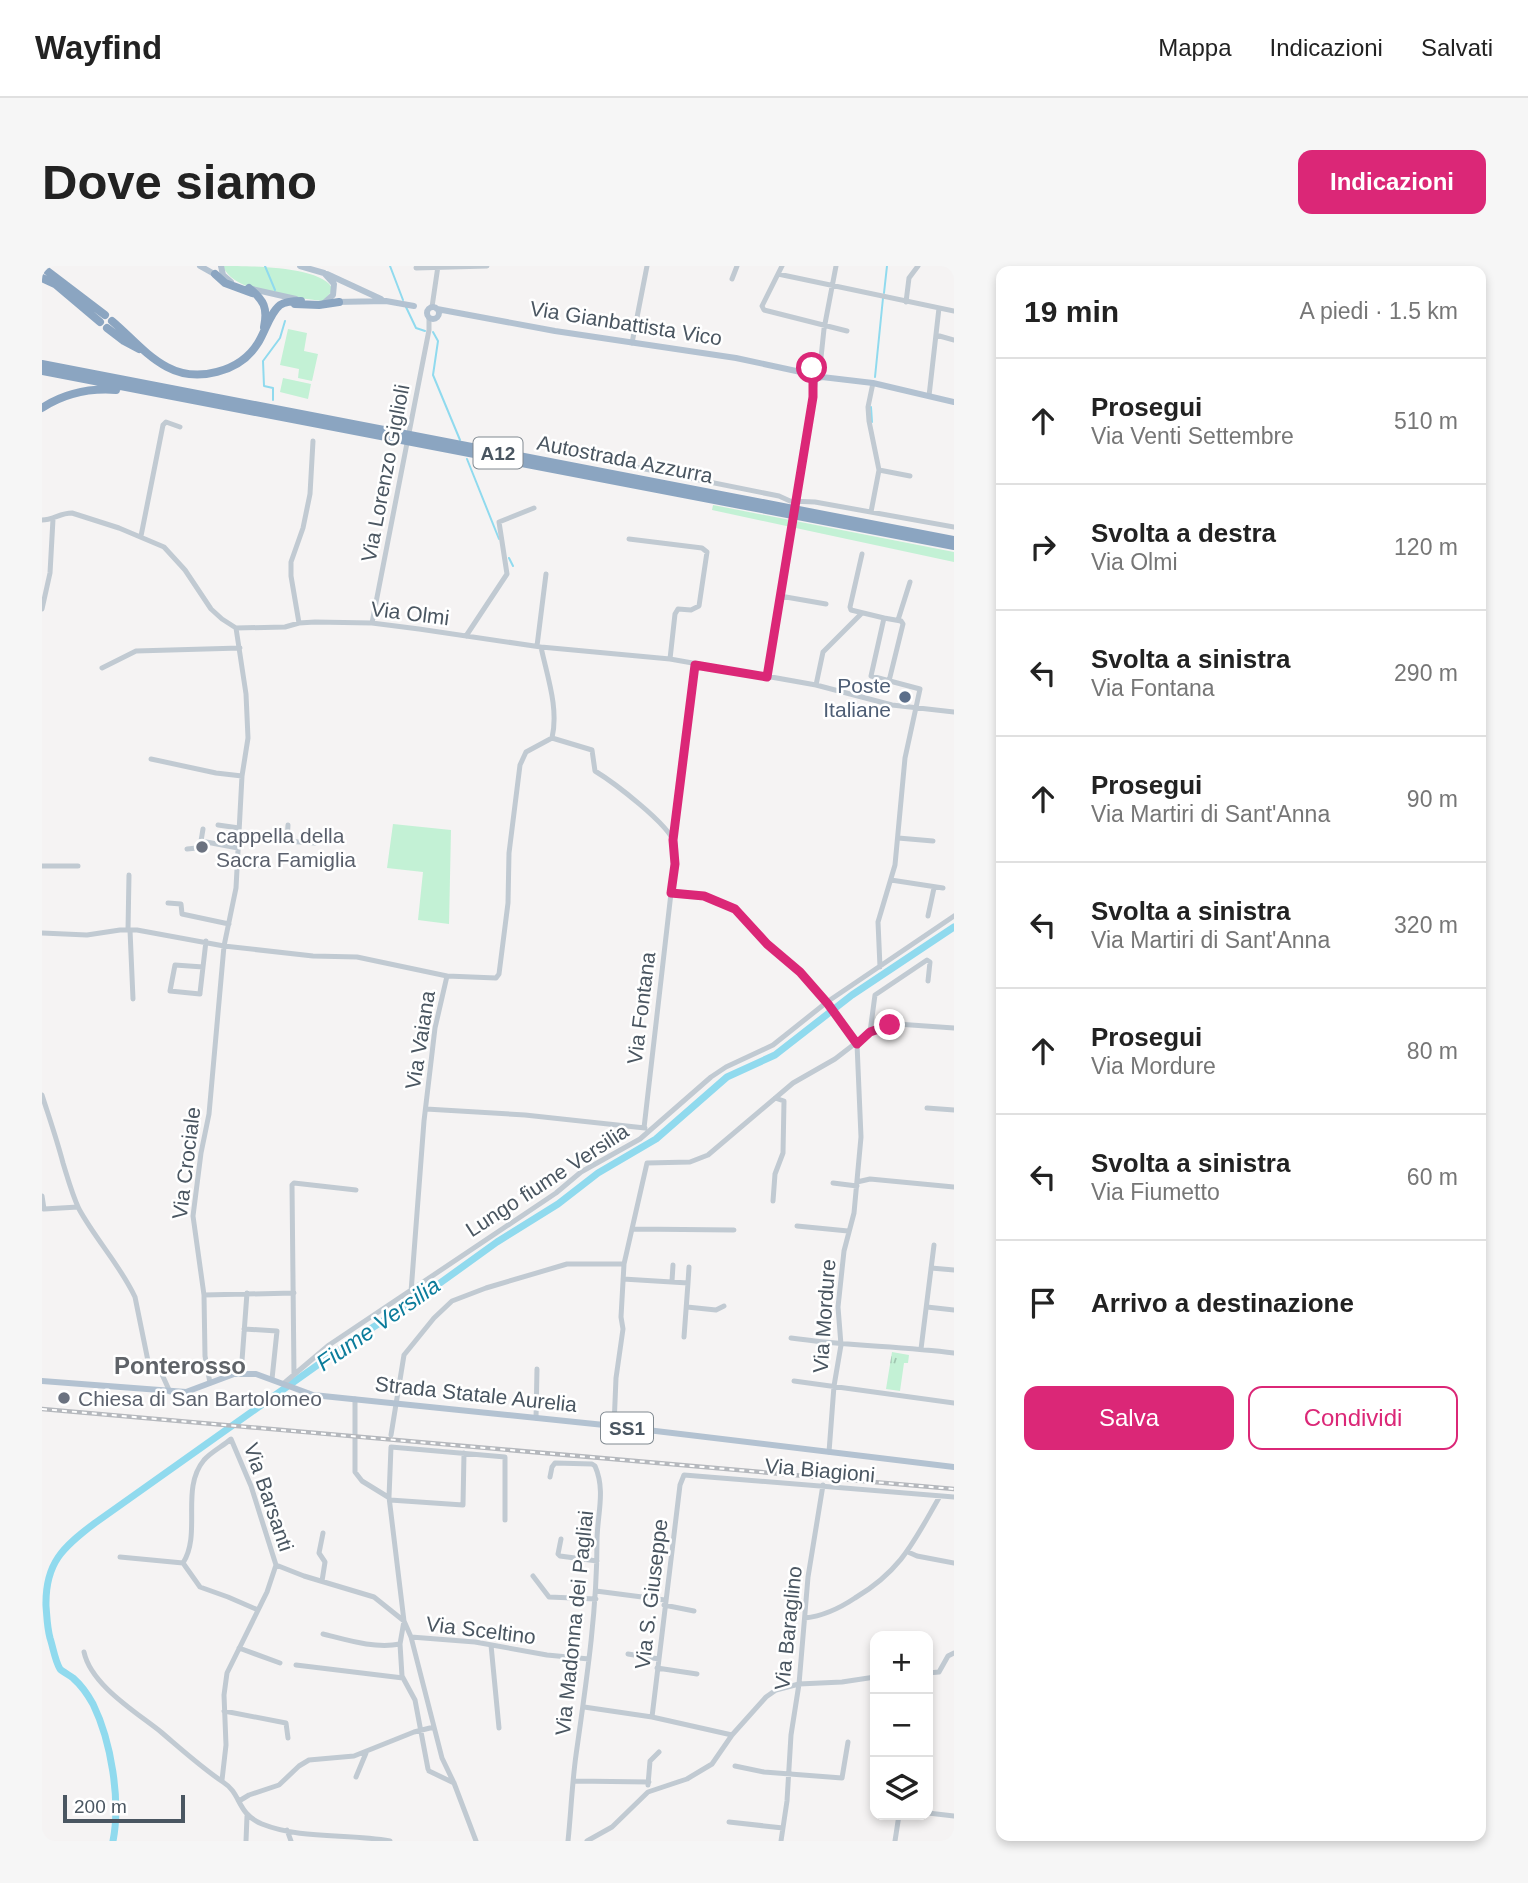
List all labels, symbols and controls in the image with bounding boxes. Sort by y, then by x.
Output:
text: Wayfind [35,29,162,66]
text: Mappa [1158,34,1232,61]
text: Indicazioni [1270,34,1383,61]
text: Salvati [1421,34,1493,61]
button: Indicazioni [1298,150,1486,214]
text: Dove siamo [42,155,317,209]
text: 19 min [1024,295,1119,328]
street label: Via Gianbattista Vico [528,296,724,350]
text: A piedi · 1.5 km [1299,298,1458,324]
route start [796,352,827,383]
street label: Via Lorenzo Giglioli [356,382,414,564]
text: Prosegui [1091,392,1202,422]
icon: ahead [1024,402,1062,440]
text: 510 m [1394,408,1458,434]
text: Via Venti Settembre [1091,423,1294,449]
street label: Autostrada Azzurra [535,431,715,487]
road number: A12 [474,438,522,468]
text: Svolta a destra [1091,518,1276,548]
icon: right [1024,528,1062,566]
text: 120 m [1394,534,1458,560]
text: Via Olmi [1091,549,1178,575]
street label: Via Olmi [369,597,451,629]
text: Svolta a sinistra [1091,644,1290,674]
icon: left [1024,654,1062,692]
text: 290 m [1394,660,1458,686]
place label: Poste Italiane [823,674,891,721]
text: Via Fontana [1091,675,1215,701]
marker: Poste Italiane [897,689,913,705]
text: Prosegui [1091,770,1202,800]
icon: ahead [1024,780,1062,818]
text: 90 m [1407,786,1458,812]
text: Via Martiri di Sant'Anna [1091,801,1330,827]
place label: cappella della Sacra Famiglia [216,824,356,871]
marker: cappella della Sacra Famiglia [194,839,210,855]
text: Svolta a sinistra [1091,896,1290,926]
icon: left [1024,906,1062,944]
text: 320 m [1394,912,1458,938]
text: Via Martiri di Sant'Anna [1091,927,1330,953]
street label: Via Fontana [623,950,659,1065]
street label: Via Vaiana [401,989,439,1091]
route end [874,1009,905,1040]
text: Prosegui [1091,1022,1202,1052]
icon: ahead [1024,1032,1062,1070]
text: 80 m [1407,1038,1458,1064]
text: Via Mordure [1091,1053,1216,1079]
street label: Via Crociale [168,1106,204,1220]
street label: Lungo fiume Versilia [461,1119,633,1241]
text: Svolta a sinistra [1091,1148,1290,1178]
icon: left [1024,1158,1062,1196]
text: 60 m [1407,1164,1458,1190]
text: Via Fiumetto [1091,1179,1220,1205]
street label: Via Mordure [809,1258,839,1374]
water label: Fiume Versilia [311,1272,445,1376]
icon: arrive [1024,1284,1062,1322]
text: Arrivo a destinazione [1091,1288,1354,1318]
district label: Ponterosso [114,1352,246,1379]
street label: Strada Statale Aurelia [374,1372,579,1416]
button: Salva [1024,1386,1234,1450]
button: Condividi [1248,1386,1458,1450]
place label: Chiesa di San Bartolomeo [78,1387,322,1410]
marker: Chiesa di San Bartolomeo [56,1390,72,1406]
road number: SS1 [601,1412,653,1444]
street label: Via Barsanti [240,1440,298,1554]
street label: Via Biagioni [764,1454,876,1486]
street label: Via Madonna dei Pagliai [551,1509,597,1737]
street label: Via S. Giuseppe [630,1517,672,1671]
street label: Via Baraglino [770,1565,806,1691]
street label: Via Sceltino [425,1612,537,1648]
map controls [870,1631,933,1820]
button: + [870,1631,933,1694]
button: − [870,1694,933,1757]
button: layers [870,1757,933,1820]
scale bar [63,1792,186,1824]
text: 200 m [74,1796,127,1817]

